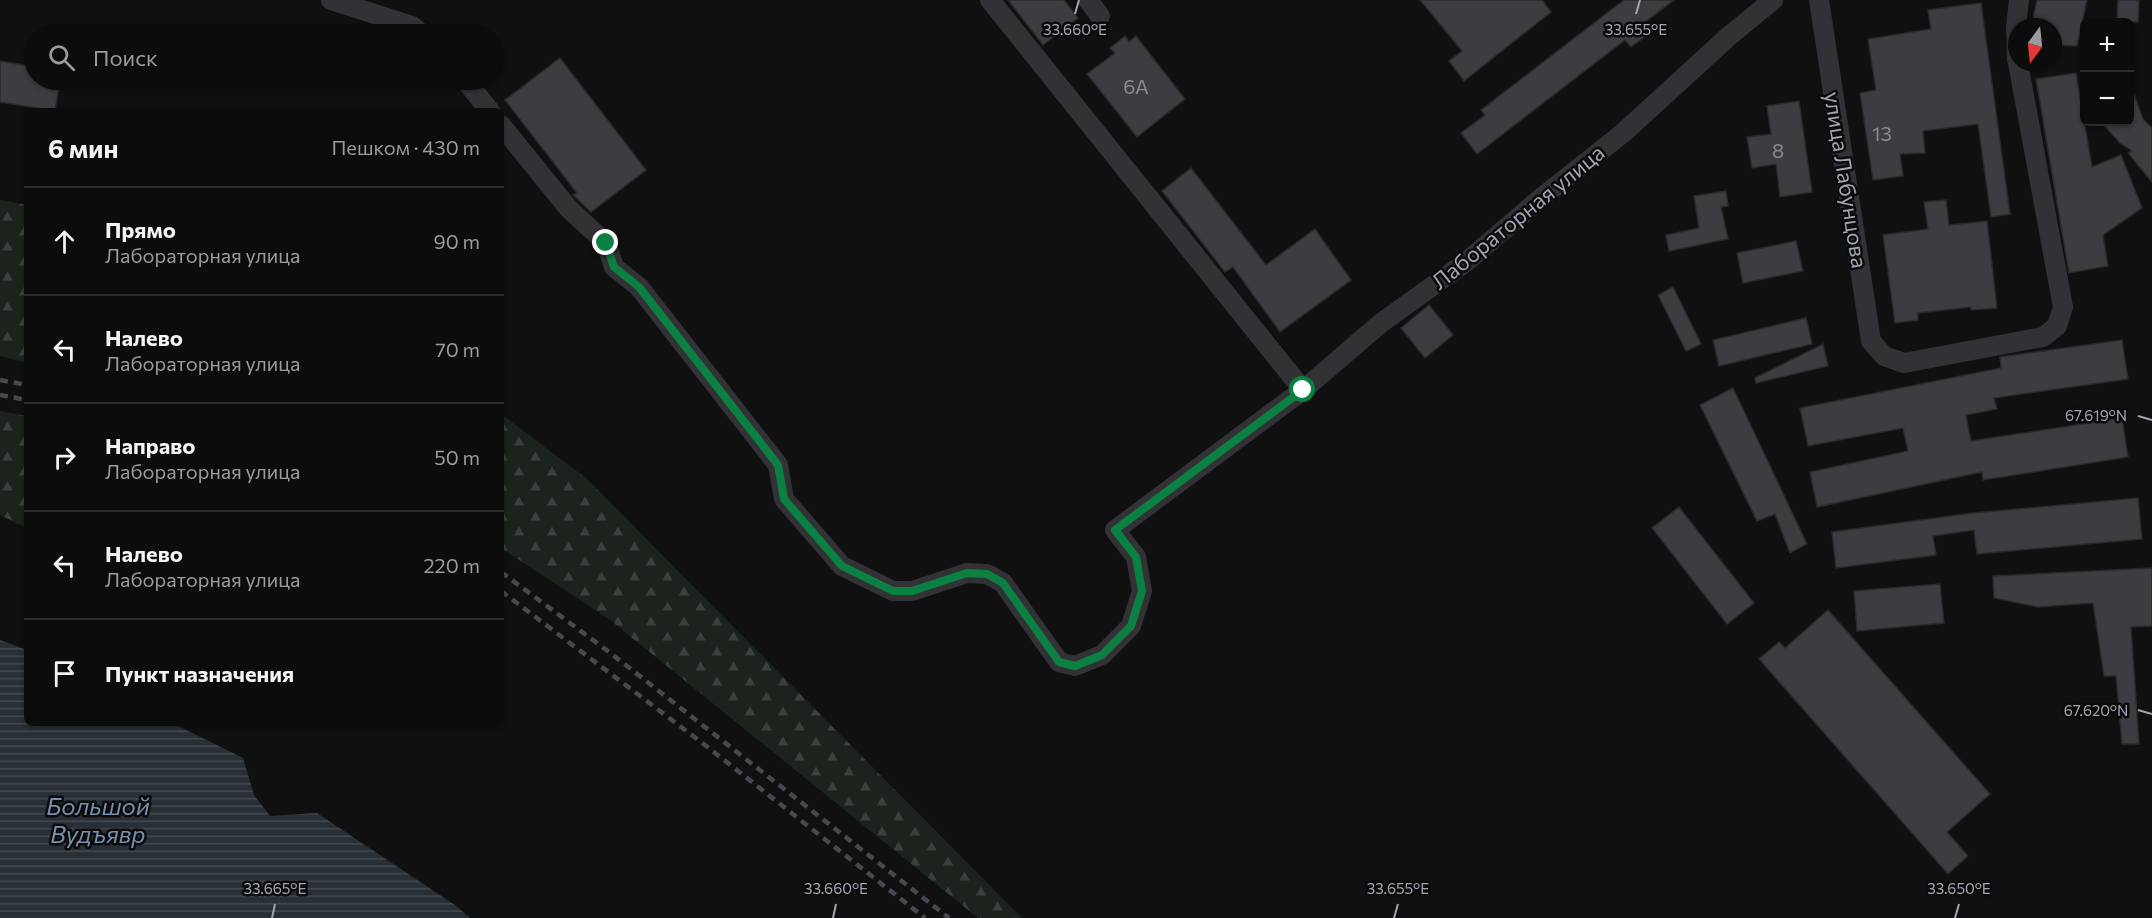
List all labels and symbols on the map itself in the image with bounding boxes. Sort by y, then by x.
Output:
north arrow [2008,18,2062,72]
text: 33.660°E [1043,20,1107,38]
text: 33.655°E [1605,20,1667,38]
house number: 6А [1123,74,1149,98]
street label: улица Лабунцова [1819,90,1874,270]
house number: 13 [1872,121,1892,145]
house number: 8 [1772,138,1784,162]
street label: Лабораторная улица [1426,139,1610,295]
route end [592,229,618,255]
route start [1289,376,1315,402]
text: 67.619°N [2065,406,2127,424]
text: 67.620°N [2064,701,2128,719]
water label: Большой Вудъявр [46,791,150,848]
text: 33.665°E [244,879,307,897]
text: 33.660°E [804,879,868,897]
text: 33.655°E [1367,879,1429,897]
text: 33.650°E [1927,879,1991,897]

